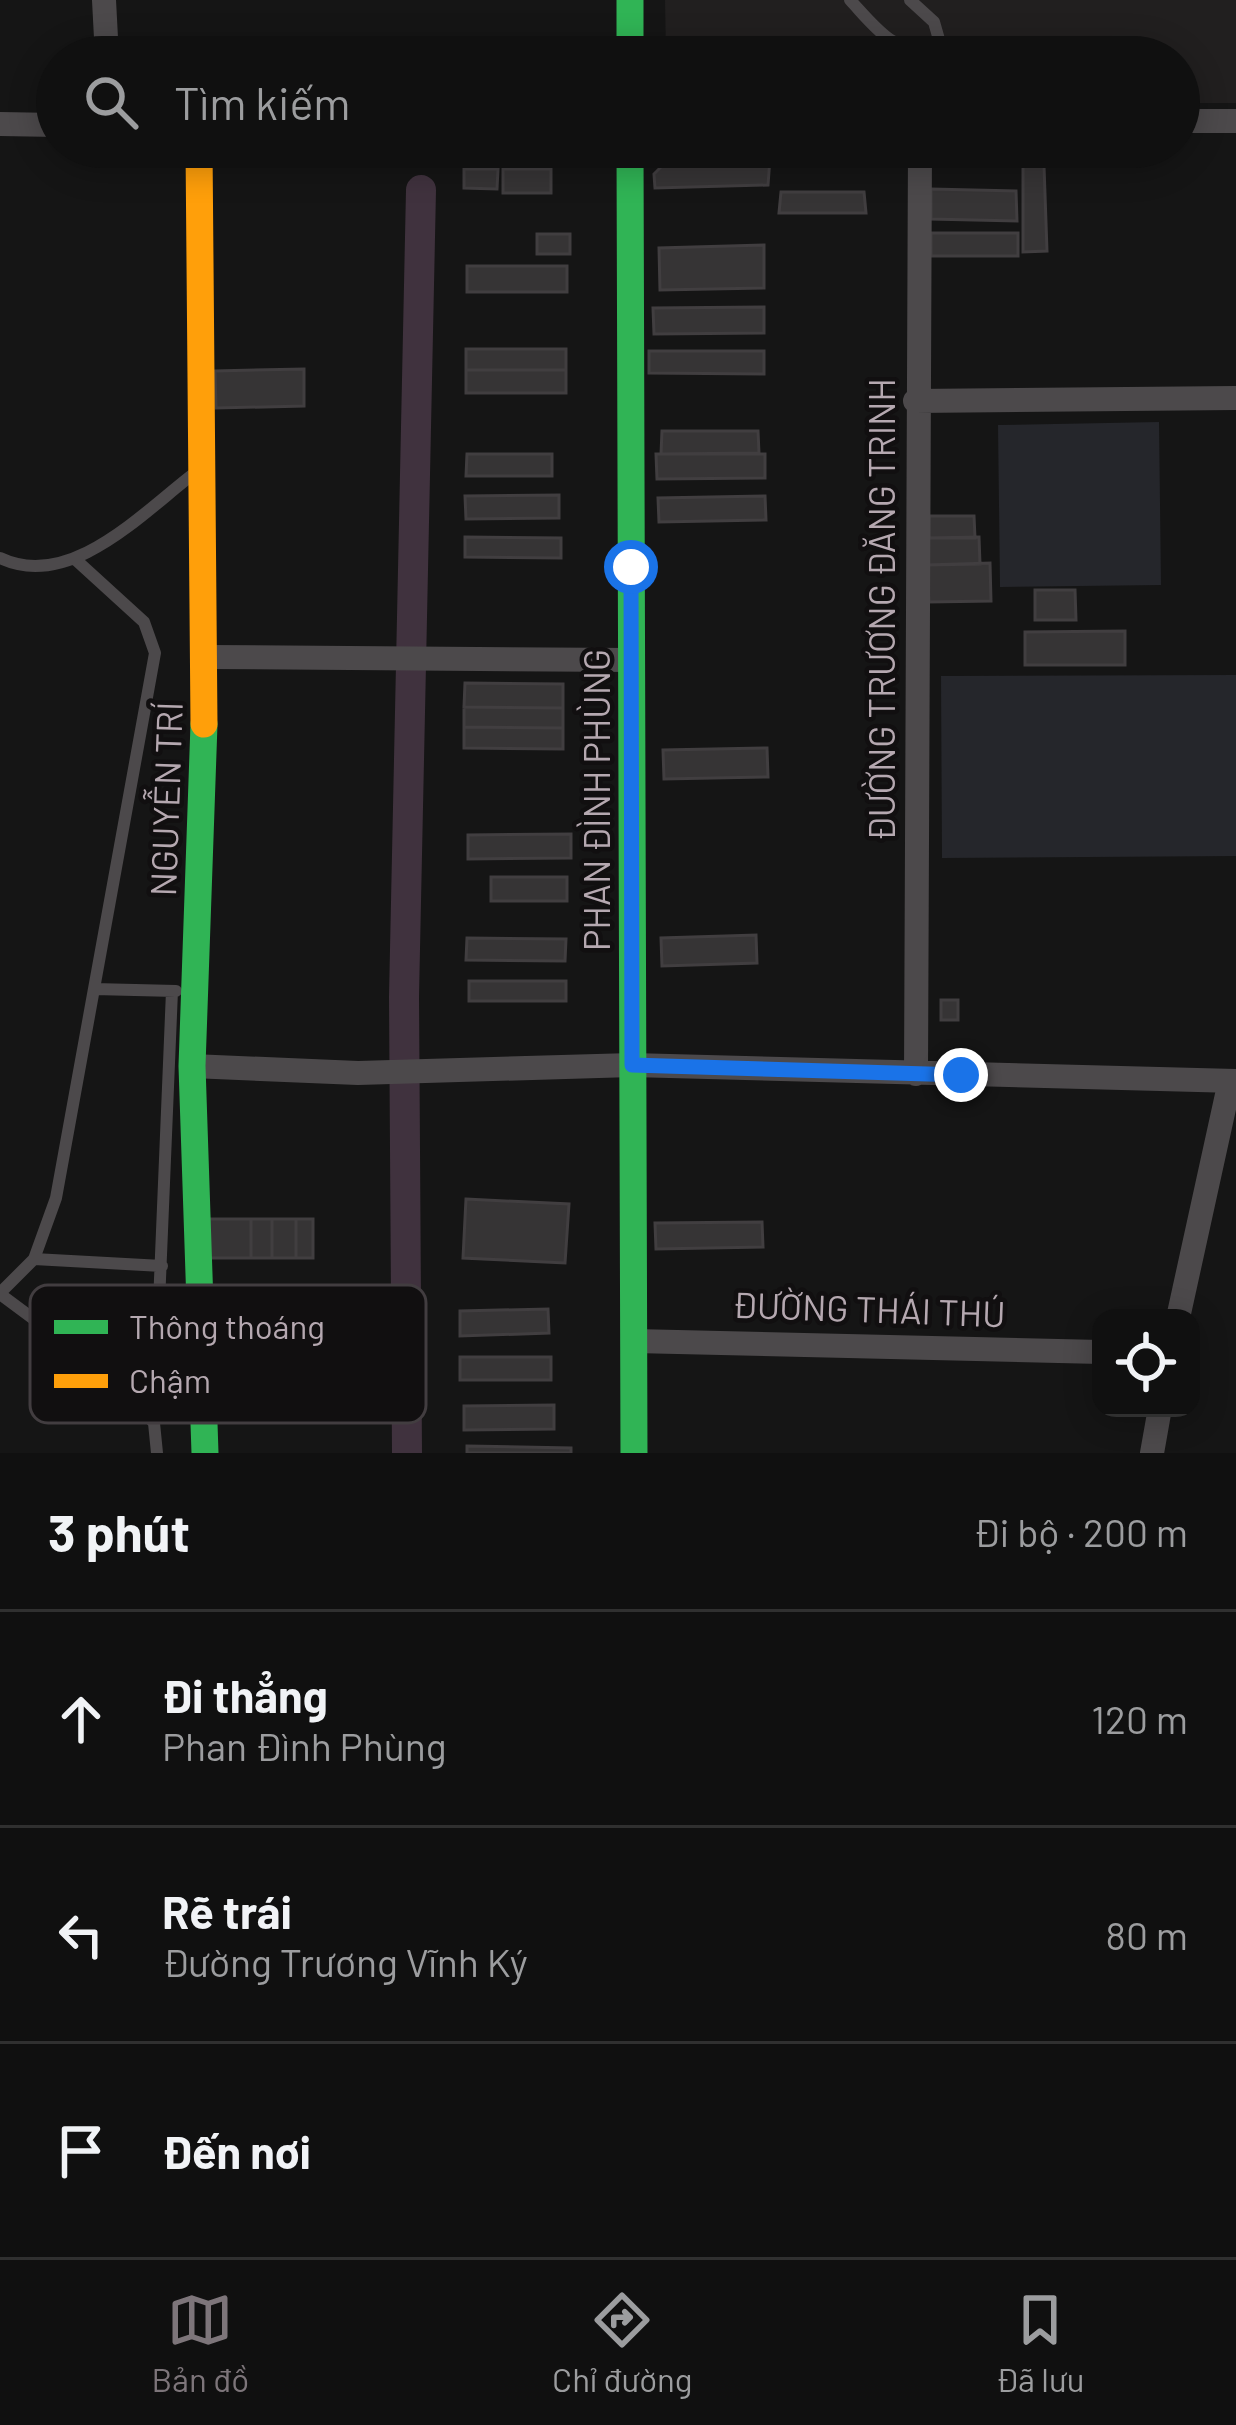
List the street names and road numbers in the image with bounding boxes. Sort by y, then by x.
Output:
street label: ĐƯỜNG TRƯƠNG ĐĂNG TRINH [859,378,902,842]
street label: PHAN ĐÌNH PHÙNG [574,649,617,951]
street label: NGUYỄN TRÍ [138,701,190,897]
street label: ĐƯỜNG THÁI THÚ [732,1282,1006,1334]

